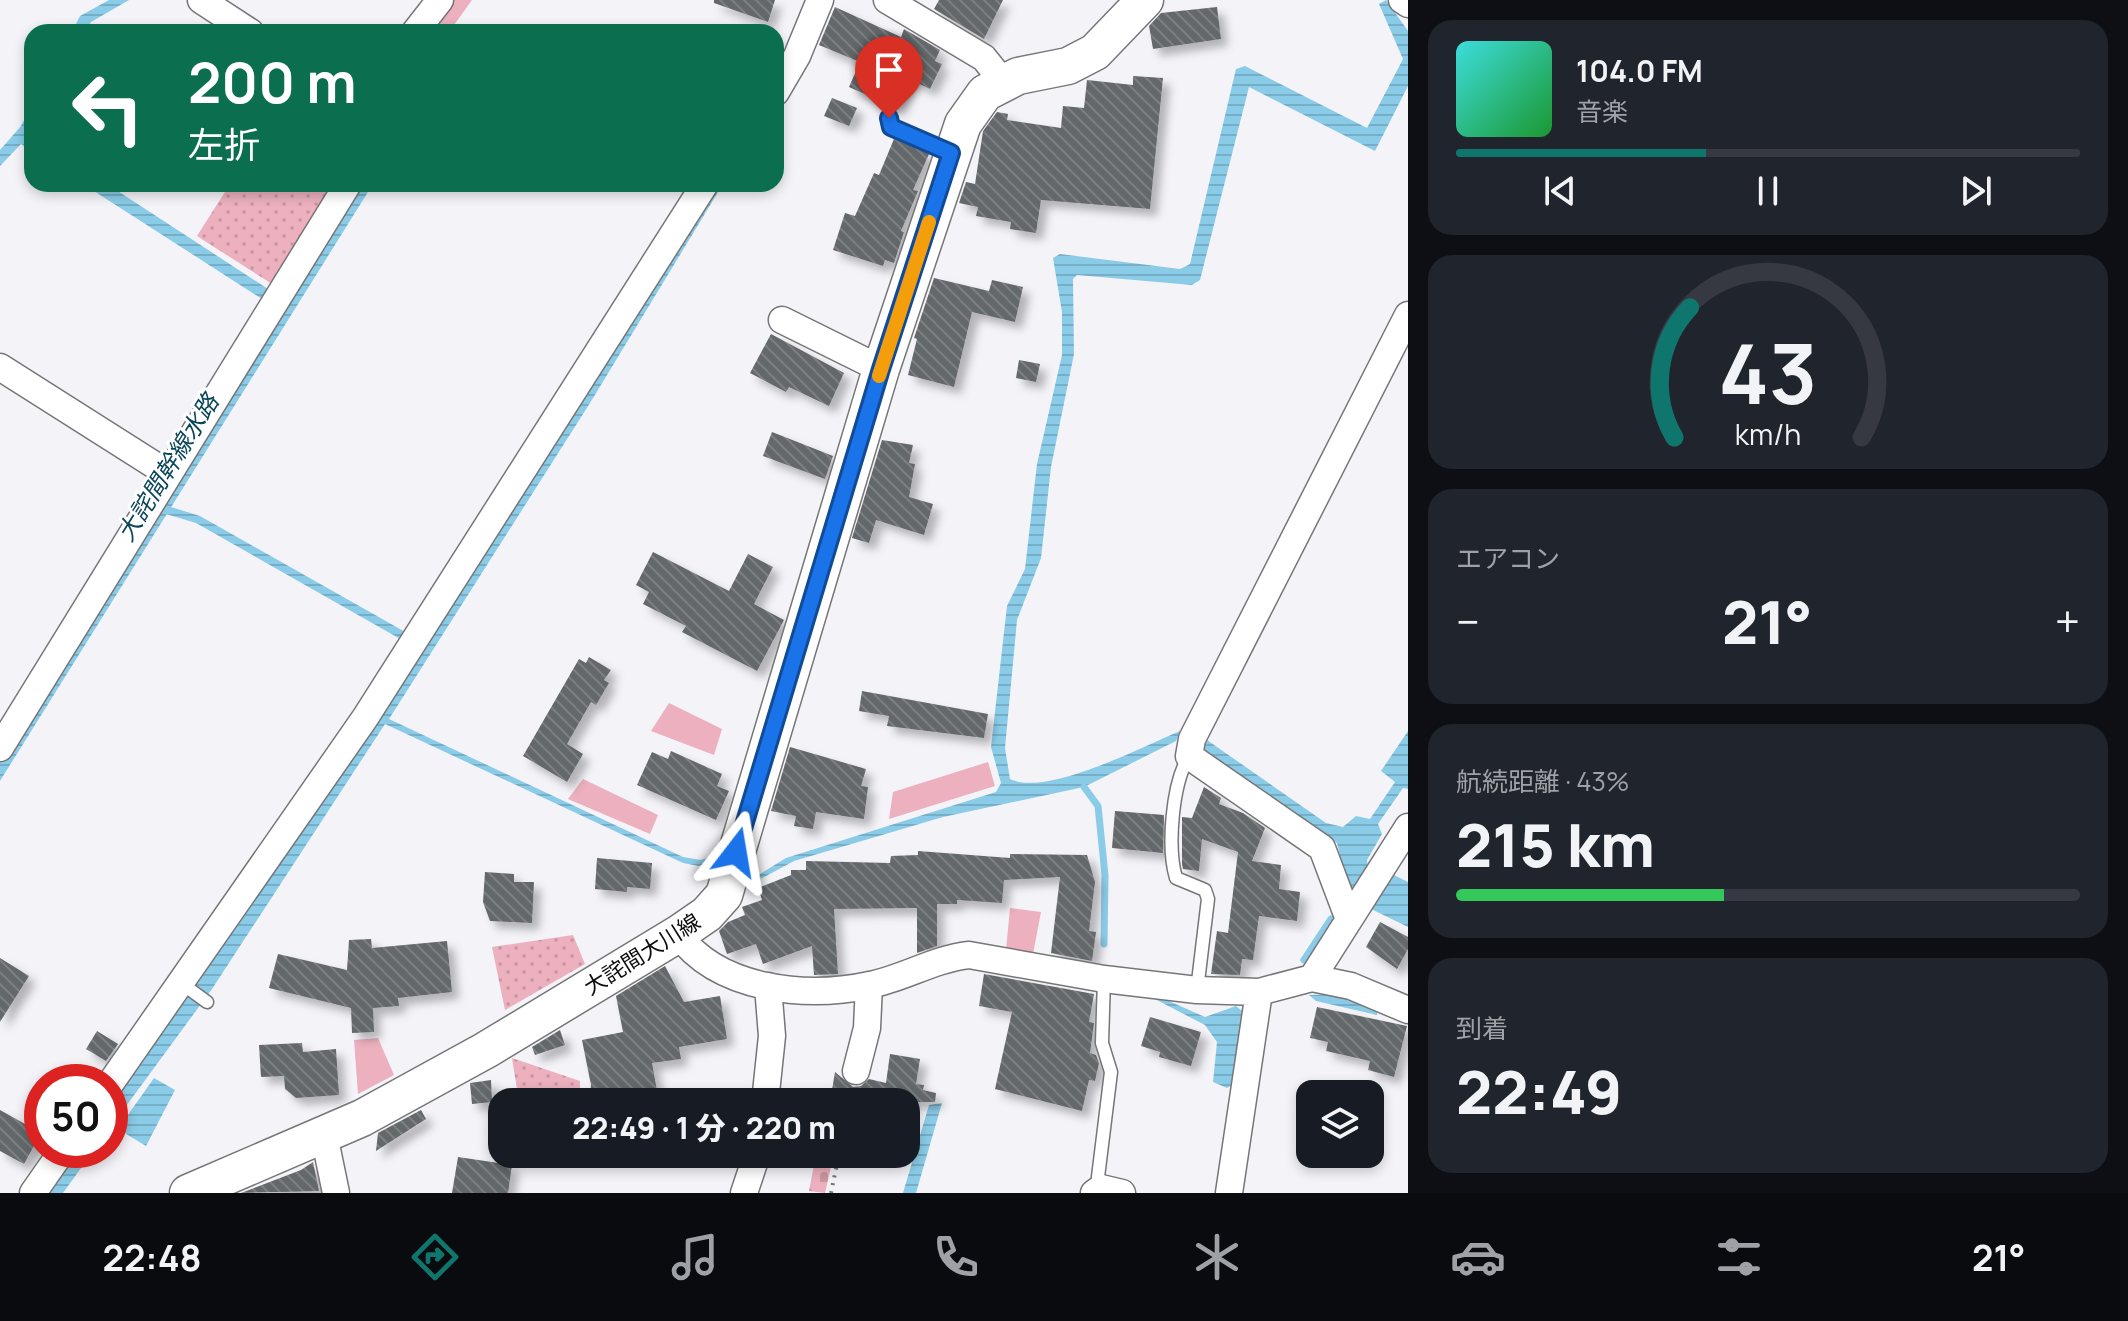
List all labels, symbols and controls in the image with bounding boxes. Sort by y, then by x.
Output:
pin [855,36,923,118]
text: 200 m [188,43,357,120]
icon: arrive [867,48,911,92]
text: 104.0 FM [1576,50,1703,91]
icon: left [56,56,160,160]
text: 音楽 [1576,93,1628,129]
text: 左折 [188,120,260,169]
icon: previous [1538,169,1582,213]
icon: pause [1746,169,1790,213]
icon: next [1954,169,1998,213]
text: 43 [1718,314,1818,428]
water label: 大詫間幹線水路 [108,385,227,547]
text: km/h [1735,415,1801,454]
text: エアコン [1456,540,1560,576]
text: 21° [1722,580,1812,662]
text: − [1456,591,1480,651]
text: + [2055,591,2080,651]
text: 航続距離 · 43% [1456,763,1629,799]
text: 215 km [1456,803,1655,885]
position arrow [694,810,778,894]
street label: 大詫間大川線 [578,906,706,1002]
text: 到着 [1456,1010,1508,1046]
text: 22:49 [1456,1050,1622,1132]
speed limit sign: 50 [24,1064,128,1168]
map controls [1296,1080,1384,1168]
button: layers [1296,1080,1384,1168]
text: 22:49 · 1 分 · 220 m [572,1107,836,1148]
icon: directions [407,1229,463,1285]
icon: music [667,1229,723,1285]
icon: phone [928,1229,984,1285]
icon: climate [1189,1229,1245,1285]
icon: car [1450,1229,1506,1285]
icon: filters [1711,1229,1767,1285]
text: 22:48 [102,1233,202,1282]
text: 21° [1972,1233,2025,1282]

